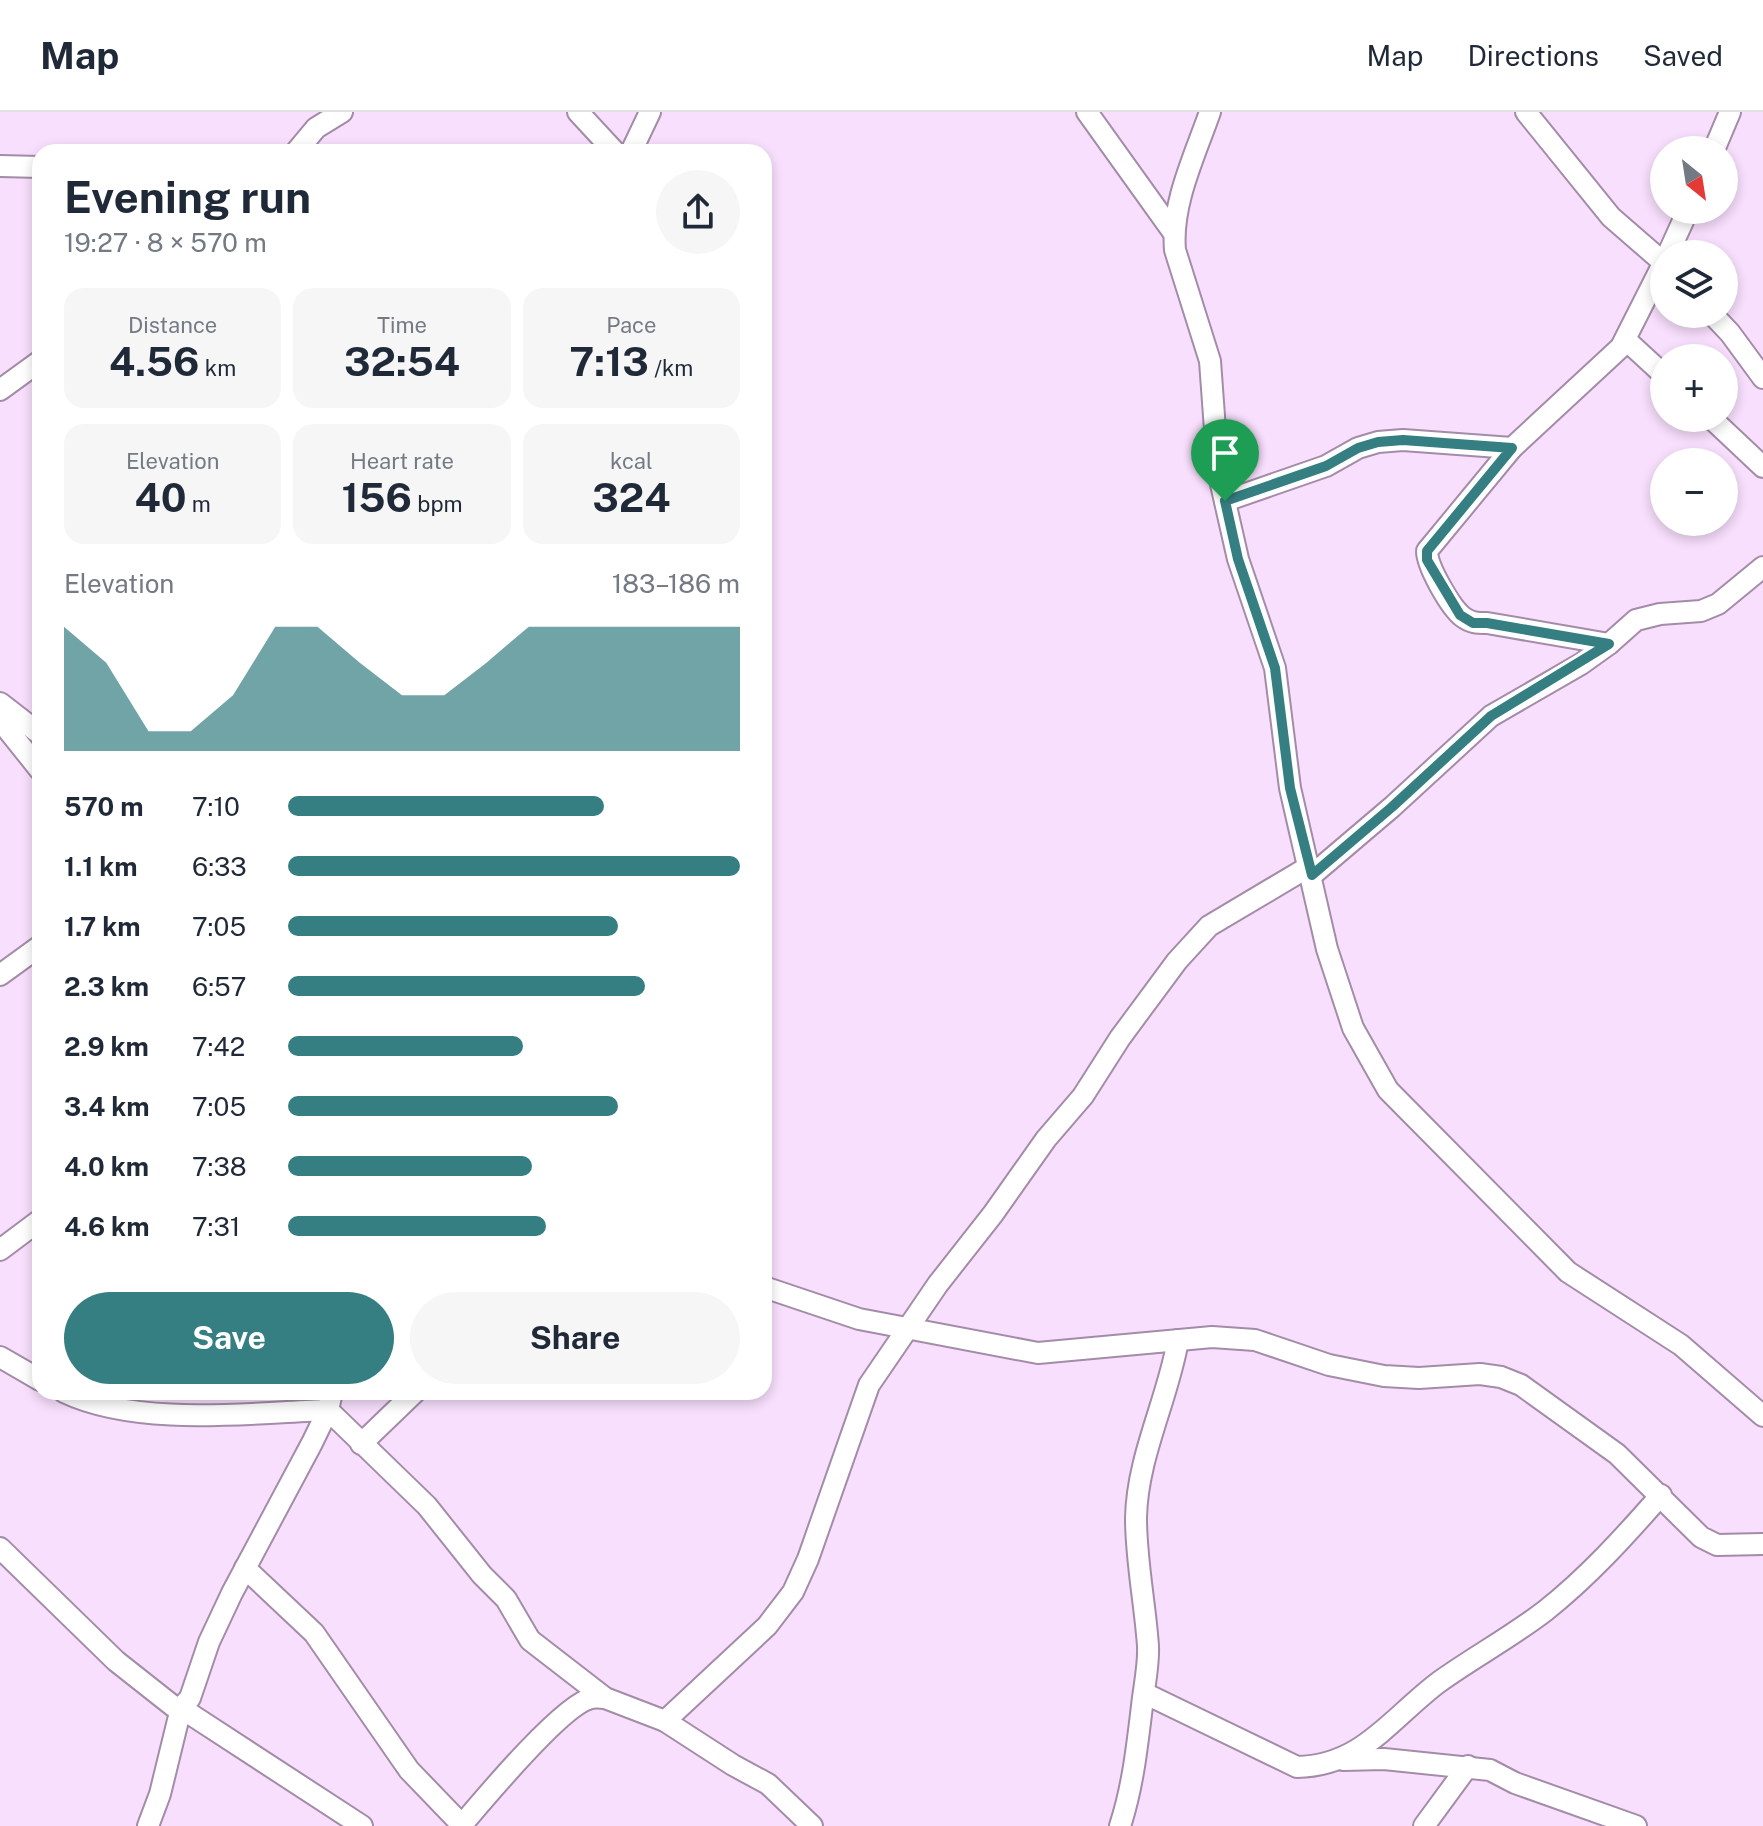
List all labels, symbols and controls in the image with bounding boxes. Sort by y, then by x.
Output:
text: Map [40,33,119,78]
text: Map [1367,39,1423,72]
text: Directions [1467,39,1599,72]
text: Saved [1643,39,1723,72]
north arrow [1650,136,1738,224]
map controls [1650,136,1738,536]
button: share [656,170,740,254]
text: Evening run [64,171,311,223]
text: 19:27 · 8 × 570 m [64,227,267,258]
button: layers [1650,240,1738,328]
text: Distance [128,312,217,338]
text: Time [377,312,427,338]
text: Pace [606,312,656,338]
text: 4.56 [109,338,200,385]
text: 32:54 [344,338,460,385]
text: 7:13 [569,338,649,385]
button: + [1650,344,1738,432]
text: km [200,355,236,381]
text: /km [649,355,693,381]
pin [1191,419,1259,501]
icon: arrive [1203,431,1247,475]
text: Elevation [126,448,219,474]
text: Heart rate [350,448,454,474]
text: kcal [610,448,653,474]
button: − [1650,448,1738,536]
text: 40 [134,474,186,521]
text: 156 [341,474,412,521]
text: 324 [592,474,670,521]
text: m [186,491,211,517]
text: bpm [412,491,463,517]
text: Elevation [64,568,174,599]
text: 183–186 m [612,568,740,599]
text: 570 m [64,791,144,822]
text: 7:10 [192,791,240,822]
text: 1.1 km [64,851,137,882]
text: 6:33 [192,851,247,882]
text: 1.7 km [64,911,141,942]
text: 7:05 [192,911,246,942]
text: 2.3 km [64,971,149,1002]
text: 6:57 [192,971,246,1002]
text: 2.9 km [64,1031,149,1062]
text: 7:42 [192,1031,245,1062]
text: 3.4 km [64,1091,150,1122]
text: 7:05 [192,1091,246,1122]
text: 4.0 km [64,1151,149,1182]
text: 7:38 [192,1151,247,1182]
text: 4.6 km [64,1211,149,1242]
text: 7:31 [192,1211,240,1242]
button: Save [64,1292,394,1384]
button: Share [410,1292,740,1384]

